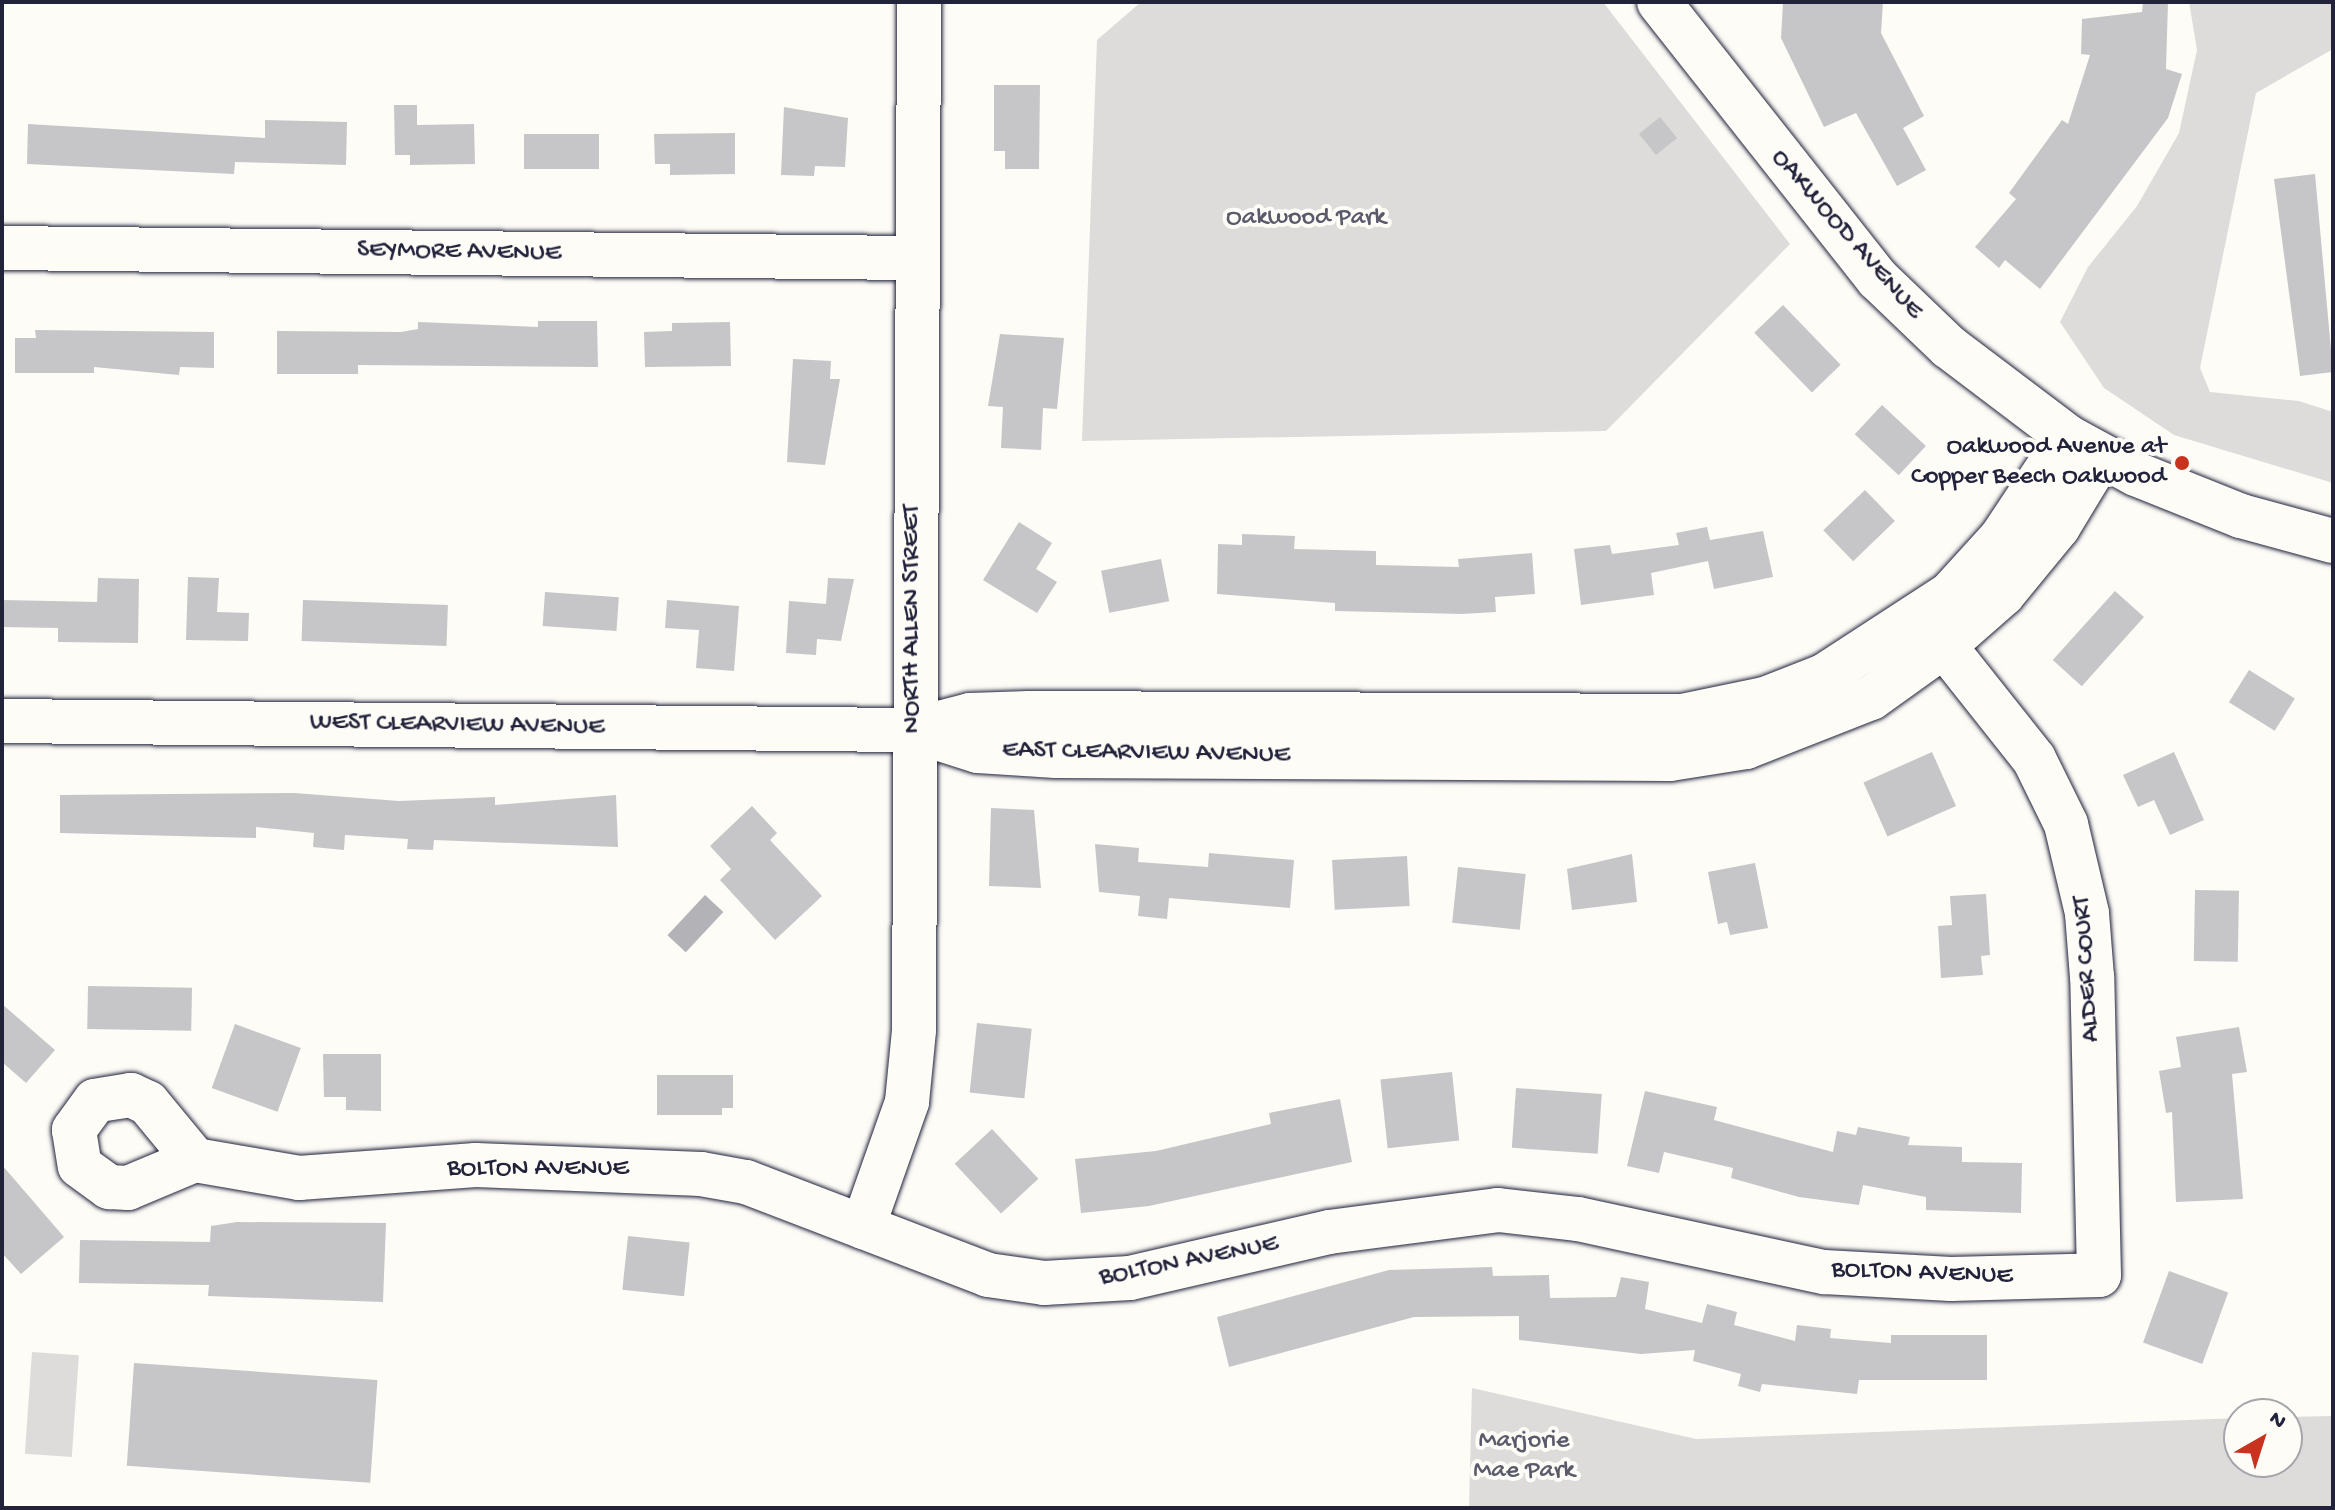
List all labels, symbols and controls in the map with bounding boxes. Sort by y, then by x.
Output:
street label: OAKWOOD AVENUE [1763,143,1929,327]
park label: Oakwood Park [1226,203,1386,235]
street label: SEYMORE AVENUE [357,236,561,270]
place label: Oakwood Avenue at Copper Beech Oakwood [1911,432,2166,494]
marker: Oakwood Avenue at Copper Beech Oakwood [2173,454,2191,472]
street label: NORTH ALLEN STREET [897,504,929,734]
street label: WEST CLEARVIEW AVENUE [309,708,605,744]
street label: EAST CLEARVIEW AVENUE [1002,736,1290,772]
street label: ALDER COURT [2067,895,2109,1043]
street label: BOLTON AVENUE [447,1154,629,1186]
street label: BOLTON AVENUE [1097,1229,1281,1295]
street label: BOLTON AVENUE [1831,1255,2013,1293]
north arrow [2223,1398,2303,1478]
text: N [2263,1406,2291,1436]
park label: Marjorie Mae Park [1473,1426,1575,1488]

